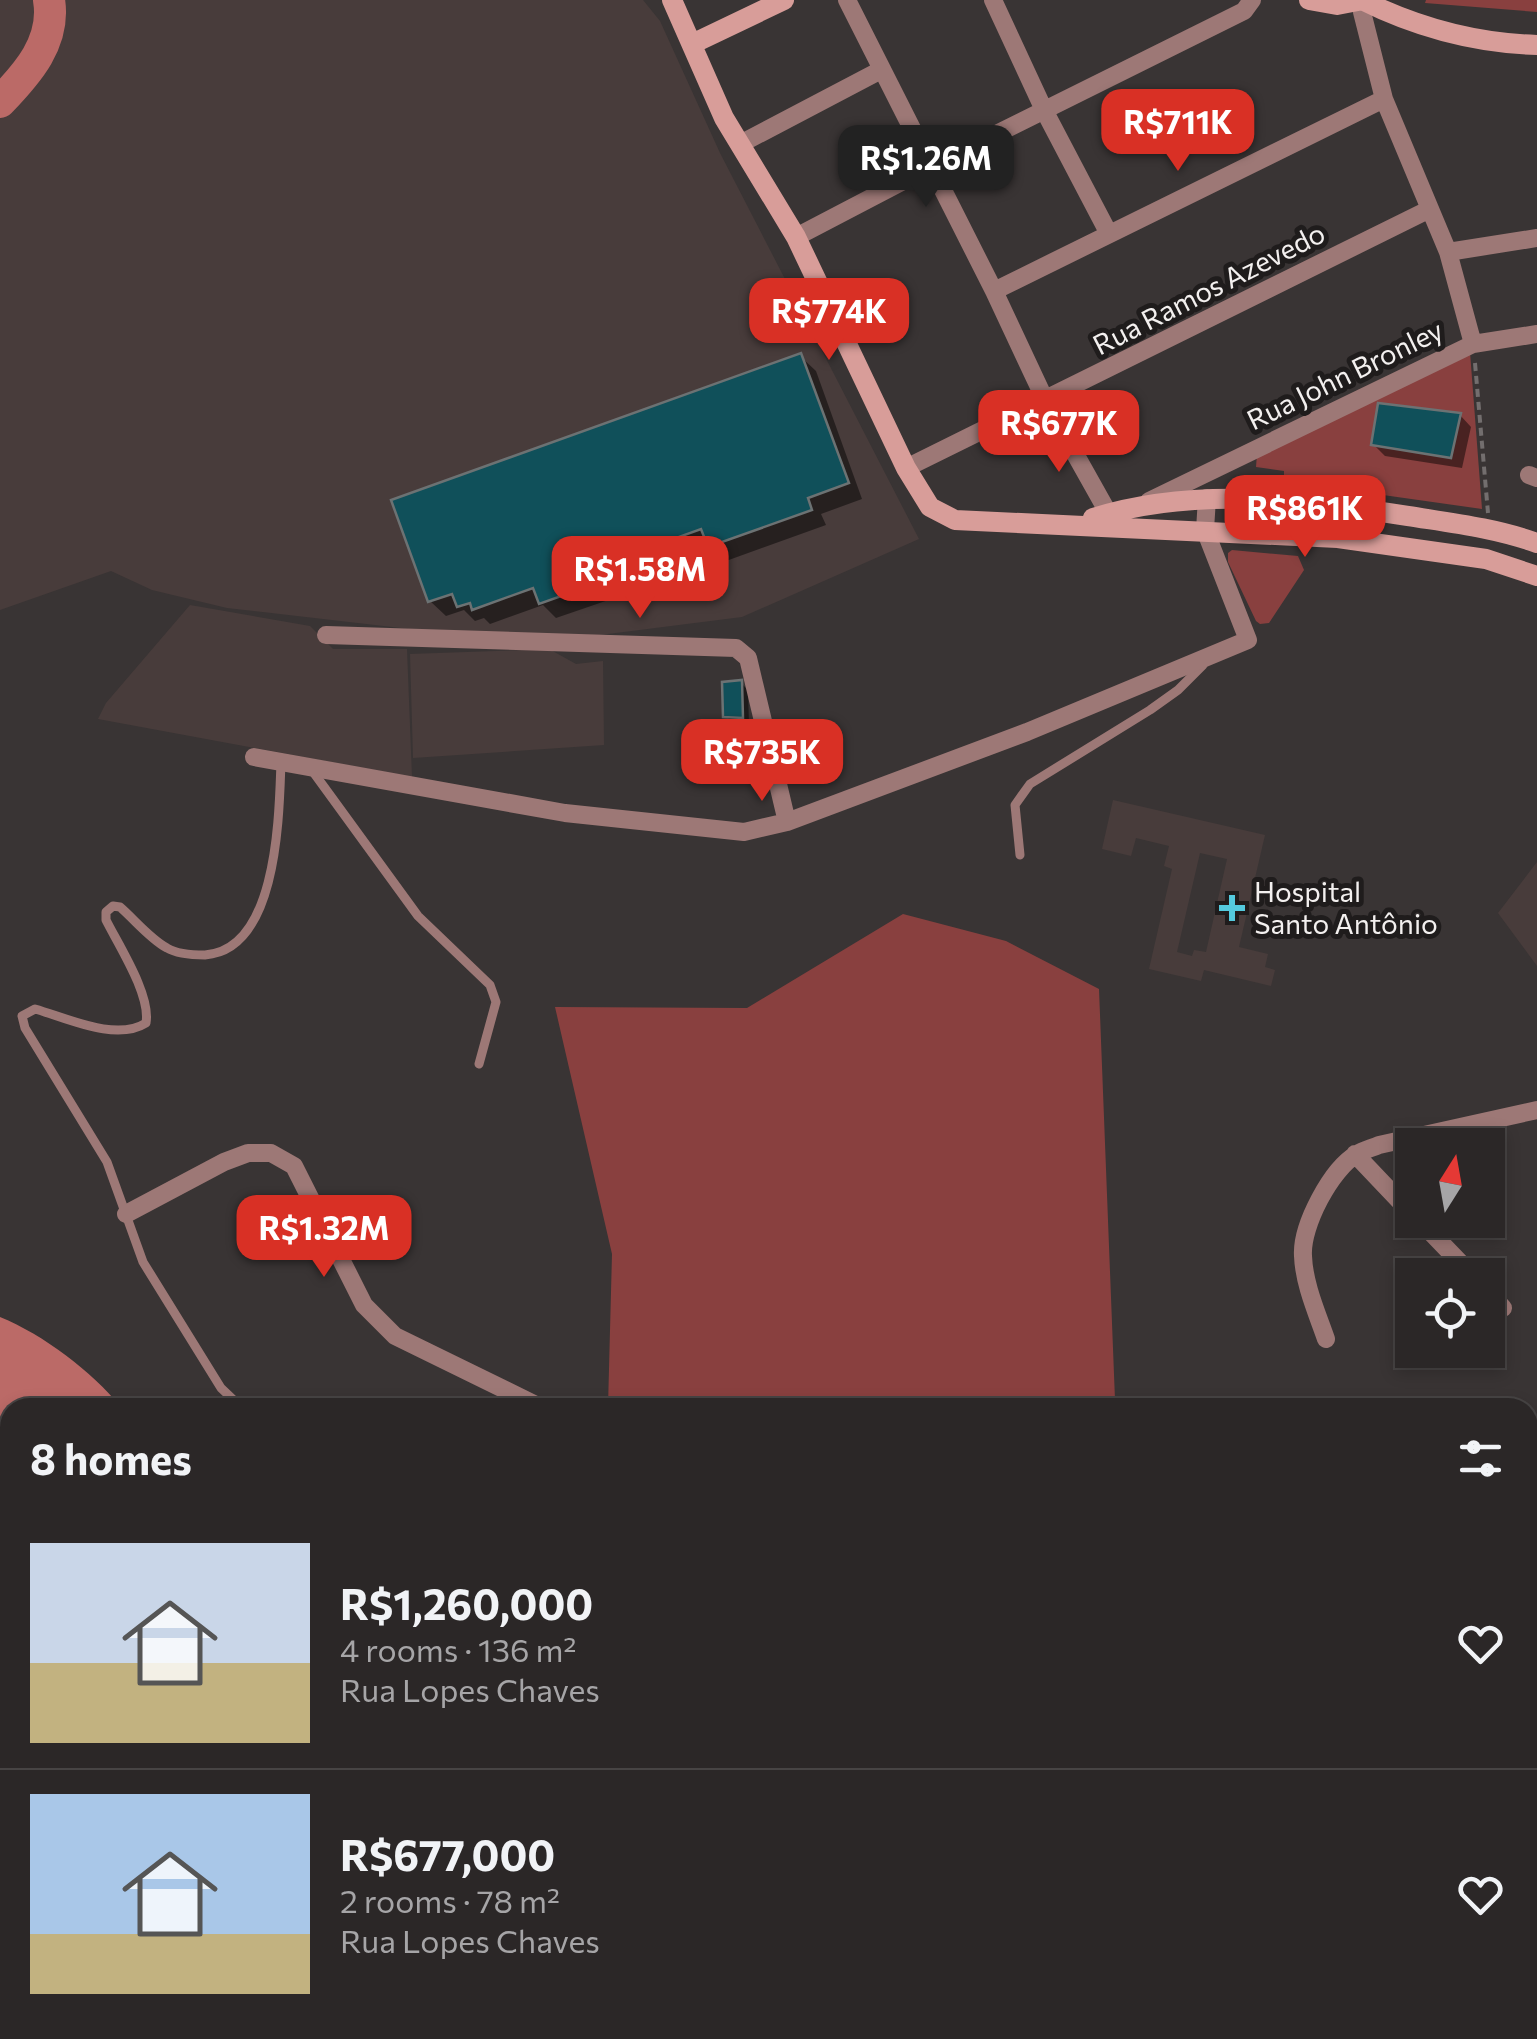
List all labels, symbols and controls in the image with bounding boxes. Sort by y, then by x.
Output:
pin: R$711K [1097,89,1259,174]
text: R$711K [1123,101,1233,141]
pin: R$1.26M [834,125,1018,210]
text: R$1.26M [860,137,992,177]
street label: Rua Ramos Azevedo [1087,215,1330,361]
pin: R$774K [748,278,910,363]
text: R$774K [771,290,887,330]
street label: Rua John Bronley [1241,312,1448,436]
pin: R$677K [978,390,1140,475]
text: R$677K [1000,402,1118,442]
pin: R$861K [1224,475,1386,560]
text: R$861K [1247,487,1363,527]
pin: R$1.58M [548,536,732,621]
text: R$1.58M [574,548,706,588]
pin: R$735K [681,719,843,804]
text: R$735K [703,731,821,771]
place label: Hospital Santo Antônio [1254,874,1438,940]
marker: Hospital Santo Antônio [1219,895,1245,921]
north arrow [1395,1128,1505,1238]
map controls [1395,1128,1505,1368]
pin: R$1.32M [232,1195,416,1280]
text: R$1.32M [259,1207,389,1247]
button: locate [1395,1258,1505,1368]
icon: filters [1453,1431,1508,1486]
text: 8 homes [30,1432,192,1484]
text: R$1,260,000 [340,1577,593,1629]
icon: home [110,1583,230,1703]
icon: heart [1453,1616,1508,1671]
text: 4 rooms · 136 m² [340,1629,576,1669]
text: Rua Lopes Chaves [340,1669,600,1709]
text: R$677,000 [340,1828,555,1880]
icon: home [110,1834,230,1954]
icon: heart [1453,1867,1508,1922]
text: 2 rooms · 78 m² [340,1880,560,1920]
text: Rua Lopes Chaves [340,1920,600,1960]

